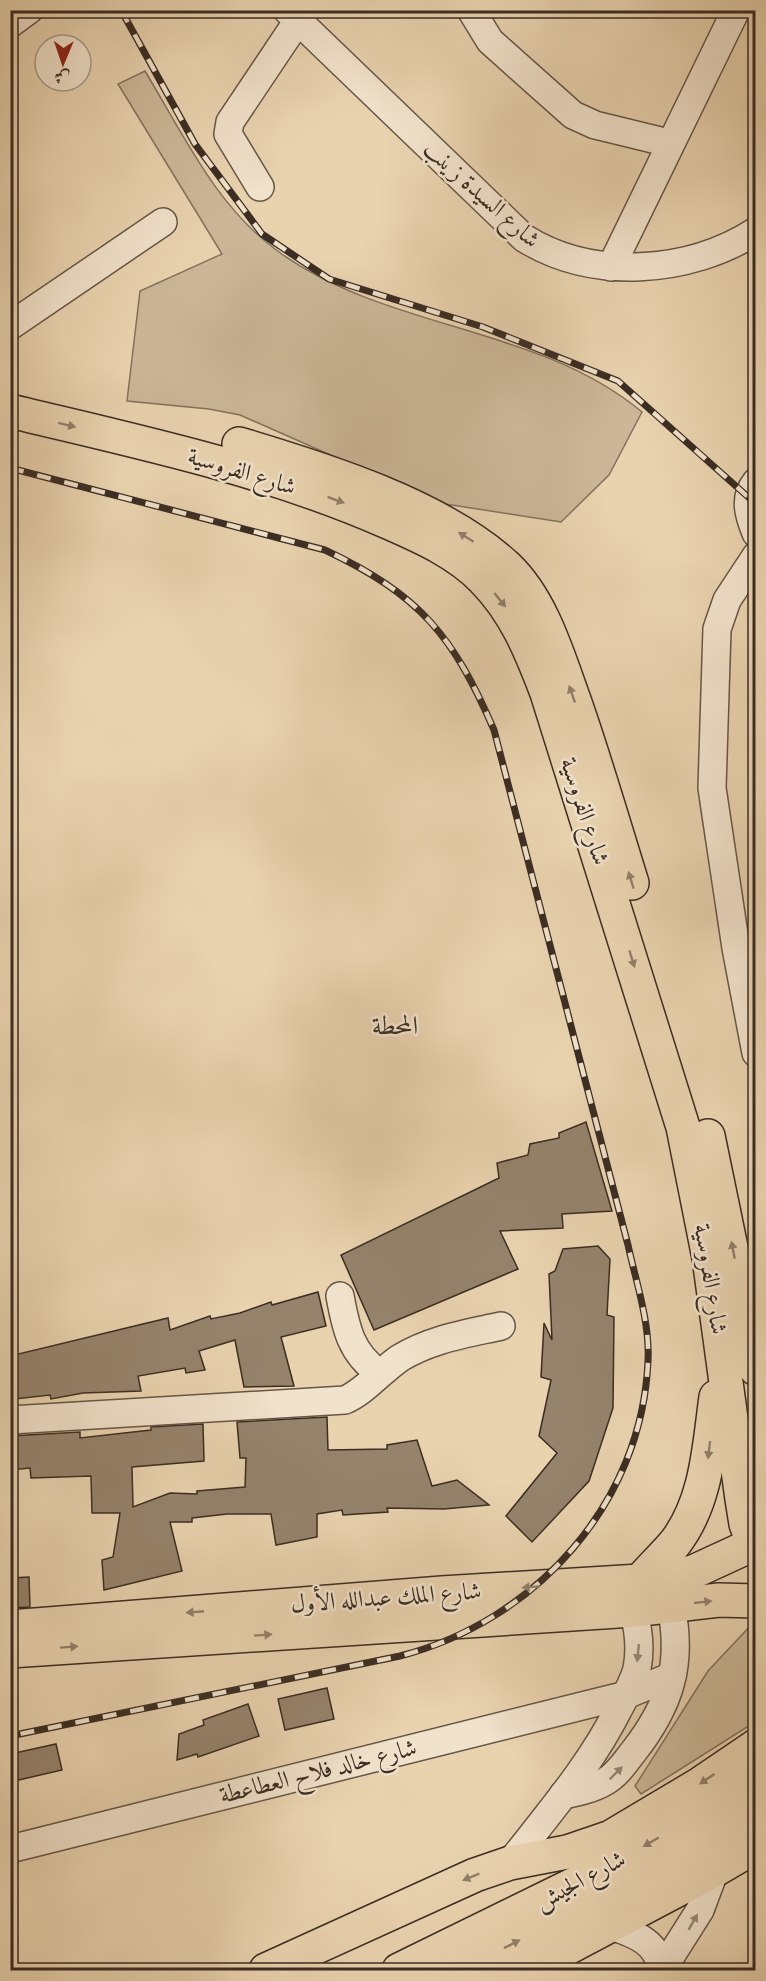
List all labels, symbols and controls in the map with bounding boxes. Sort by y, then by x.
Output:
north arrow [33,33,93,93]
text: ش [54,64,71,87]
street label: شارع السيدة زينب [414,134,547,258]
one-way arrow [58,420,77,430]
street label: شارع الفروسية [183,440,300,506]
one-way arrow [327,496,345,506]
one-way arrow [458,531,474,542]
one-way arrow [493,592,506,607]
one-way arrow [566,685,576,703]
street label: شارع الفروسية [549,753,617,870]
one-way arrow [626,871,635,889]
one-way arrow [628,950,637,968]
district label: المحطة [372,1009,418,1046]
street label: شارع الفروسية [683,1222,735,1337]
one-way arrow [728,1240,737,1259]
one-way arrow [705,1441,714,1460]
street label: شارع الملك عبدالله الأول [290,1574,483,1624]
one-way arrow [521,1582,540,1592]
one-way arrow [694,1597,713,1607]
one-way arrow [185,1608,204,1617]
one-way arrow [254,1630,273,1639]
one-way arrow [59,1643,78,1652]
one-way arrow [633,1644,643,1663]
street label: شارع خالد فلاح العطاعطة [216,1732,421,1816]
one-way arrow [608,1766,622,1780]
one-way arrow [699,1773,715,1784]
one-way arrow [643,1837,660,1847]
street label: شارع الجيش [529,1844,633,1921]
one-way arrow [462,1872,480,1882]
one-way arrow [687,1914,698,1930]
one-way arrow [504,1940,521,1949]

